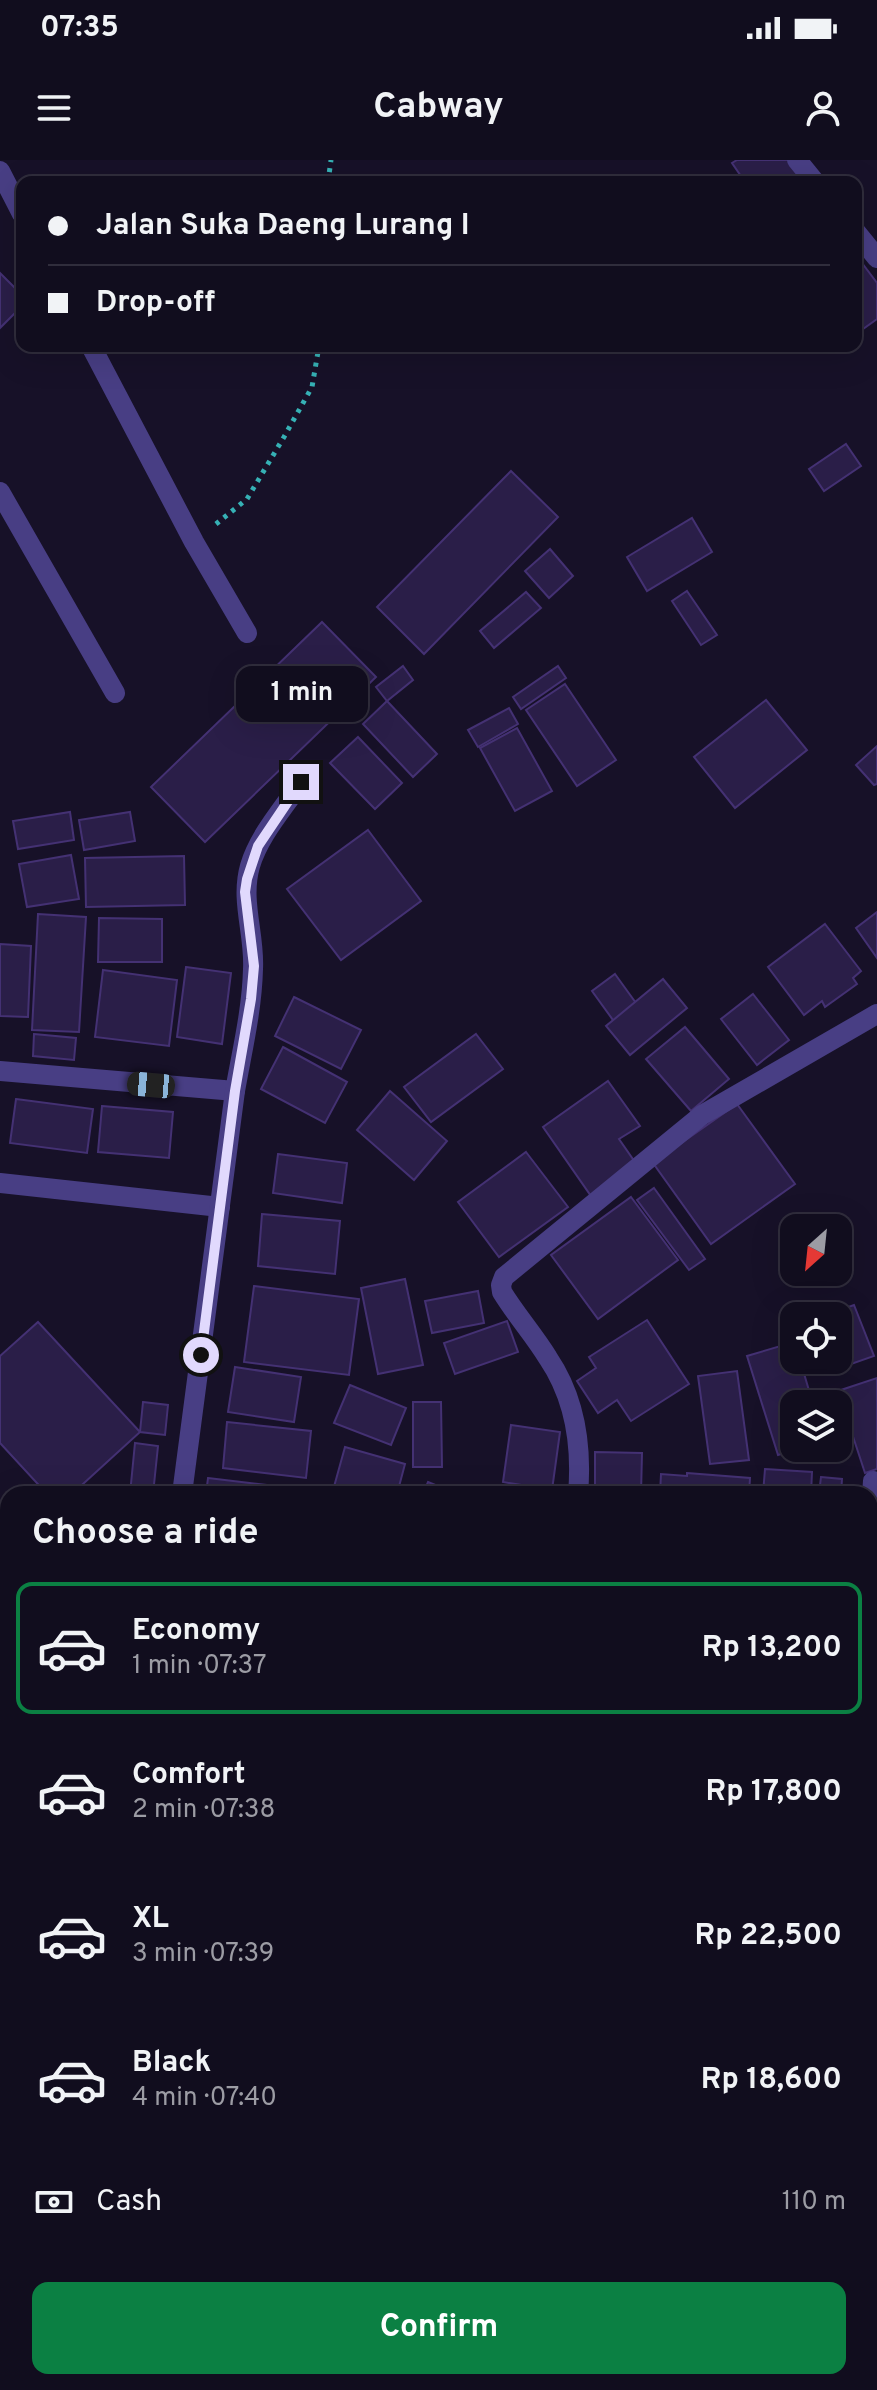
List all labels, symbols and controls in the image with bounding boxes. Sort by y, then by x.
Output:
text: 07:35 [40,10,119,47]
text: Cabway [373,85,504,131]
icon: menu [32,86,76,130]
icon: person [801,86,845,130]
text: Jalan Suka Daeng Lurang I [96,208,470,245]
text: Drop-off [96,285,215,322]
callout: 1 min [235,666,367,722]
text: 1 min [271,677,333,710]
route end [283,764,319,800]
car [126,1071,176,1099]
north arrow [780,1214,852,1286]
map controls [780,1214,852,1462]
button: locate [780,1302,852,1374]
route start [183,1337,219,1373]
button: layers [780,1390,852,1462]
text: Choose a ride [32,1511,258,1557]
icon: car [36,1612,108,1684]
text: Economy [132,1613,260,1650]
text: Rp 13,200 [702,1630,842,1667]
text: 1 min · 07:37 [132,1650,267,1683]
icon: car [36,1756,108,1828]
text: Comfort [132,1757,245,1794]
text: Rp 17,800 [706,1774,842,1811]
text: 2 min · 07:38 [132,1794,275,1827]
icon: car [36,1900,108,1972]
text: XL [132,1901,169,1938]
text: Rp 22,500 [694,1918,842,1955]
text: 3 min · 07:39 [132,1938,274,1971]
icon: car [36,2044,108,2116]
text: Black [132,2045,211,2082]
text: Rp 18,600 [701,2062,842,2099]
text: 4 min · 07:40 [132,2082,277,2115]
icon: cash [32,2180,76,2224]
text: Cash [96,2184,162,2221]
text: 110 m [782,2186,846,2219]
button: Confirm [32,2282,846,2374]

